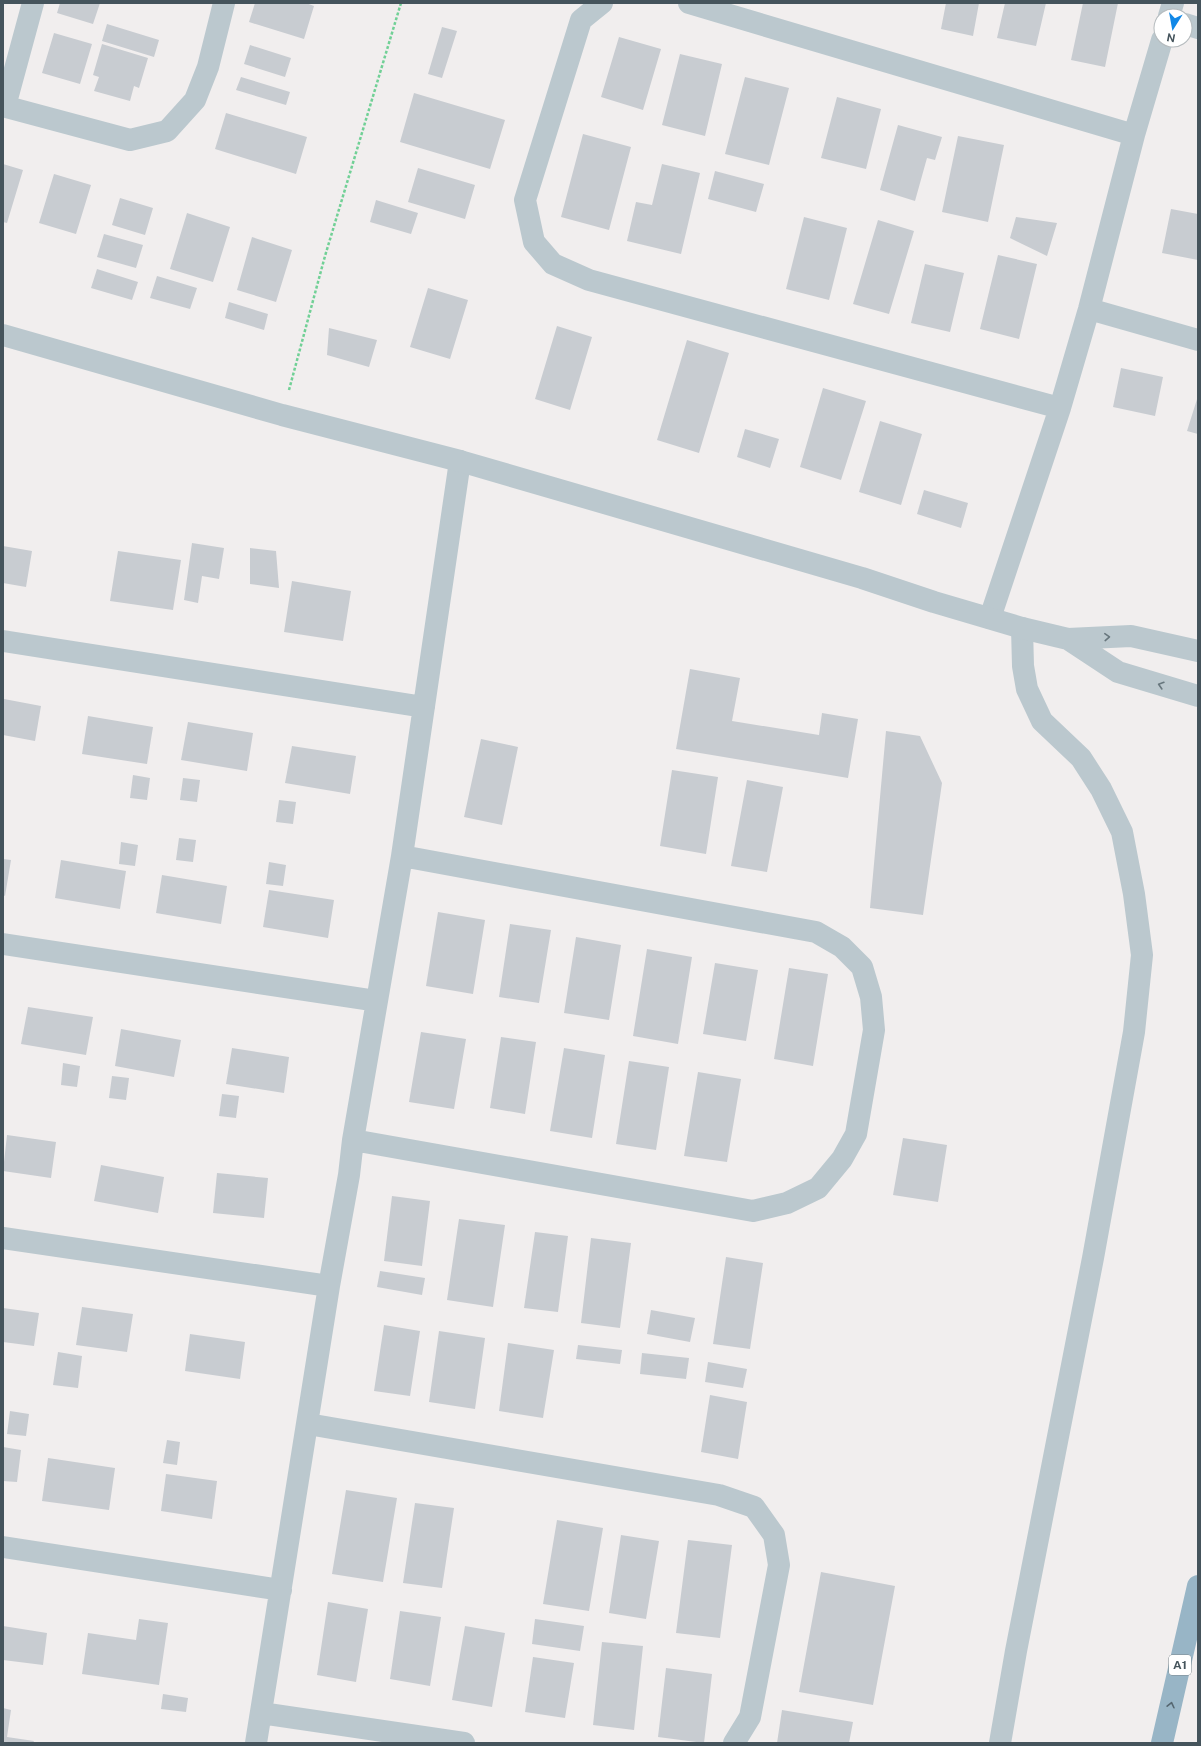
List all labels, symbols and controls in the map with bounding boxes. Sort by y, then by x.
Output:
north arrow [1153,8,1193,48]
text: N [1166,31,1176,45]
one-way arrow [1104,633,1110,642]
one-way arrow [1157,681,1164,690]
road number: A1 [1169,1655,1191,1675]
one-way arrow [1166,1702,1174,1708]

